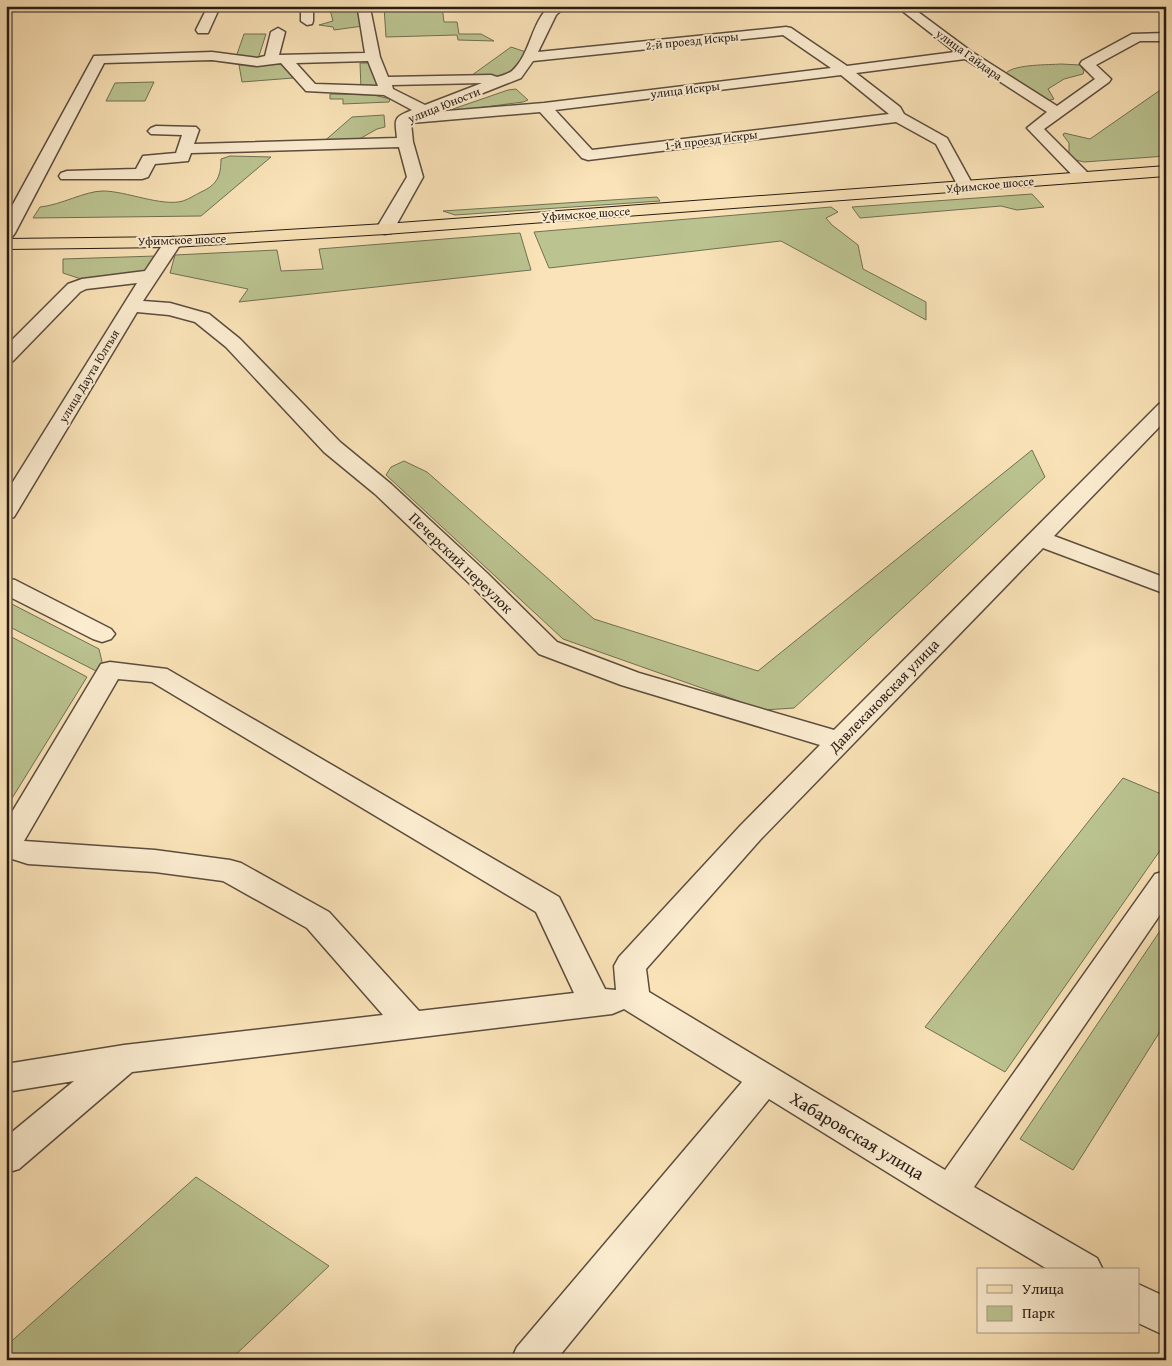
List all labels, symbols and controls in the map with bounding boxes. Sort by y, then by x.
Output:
street label: улица Гайдара [932,24,1006,85]
street label: 2-й проезд Искры [645,27,740,54]
street label: улица Искры [648,77,721,102]
street label: улица Юности [404,82,483,127]
street label: 1-й проезд Искры [663,125,759,154]
street label: Уфимское шоссе [945,172,1035,197]
street label: Уфимское шоссе [541,202,631,225]
street label: Уфимское шоссе [137,229,227,250]
street label: улица Даута Юлтыя [54,326,123,426]
street label: Печерский переулок [405,507,518,618]
street label: Давлекановская улица [823,633,944,758]
street label: Хабаровская улица [785,1085,930,1187]
legend [977,1268,1140,1334]
text: Улица [1022,1278,1065,1299]
text: Парк [1022,1302,1055,1323]

